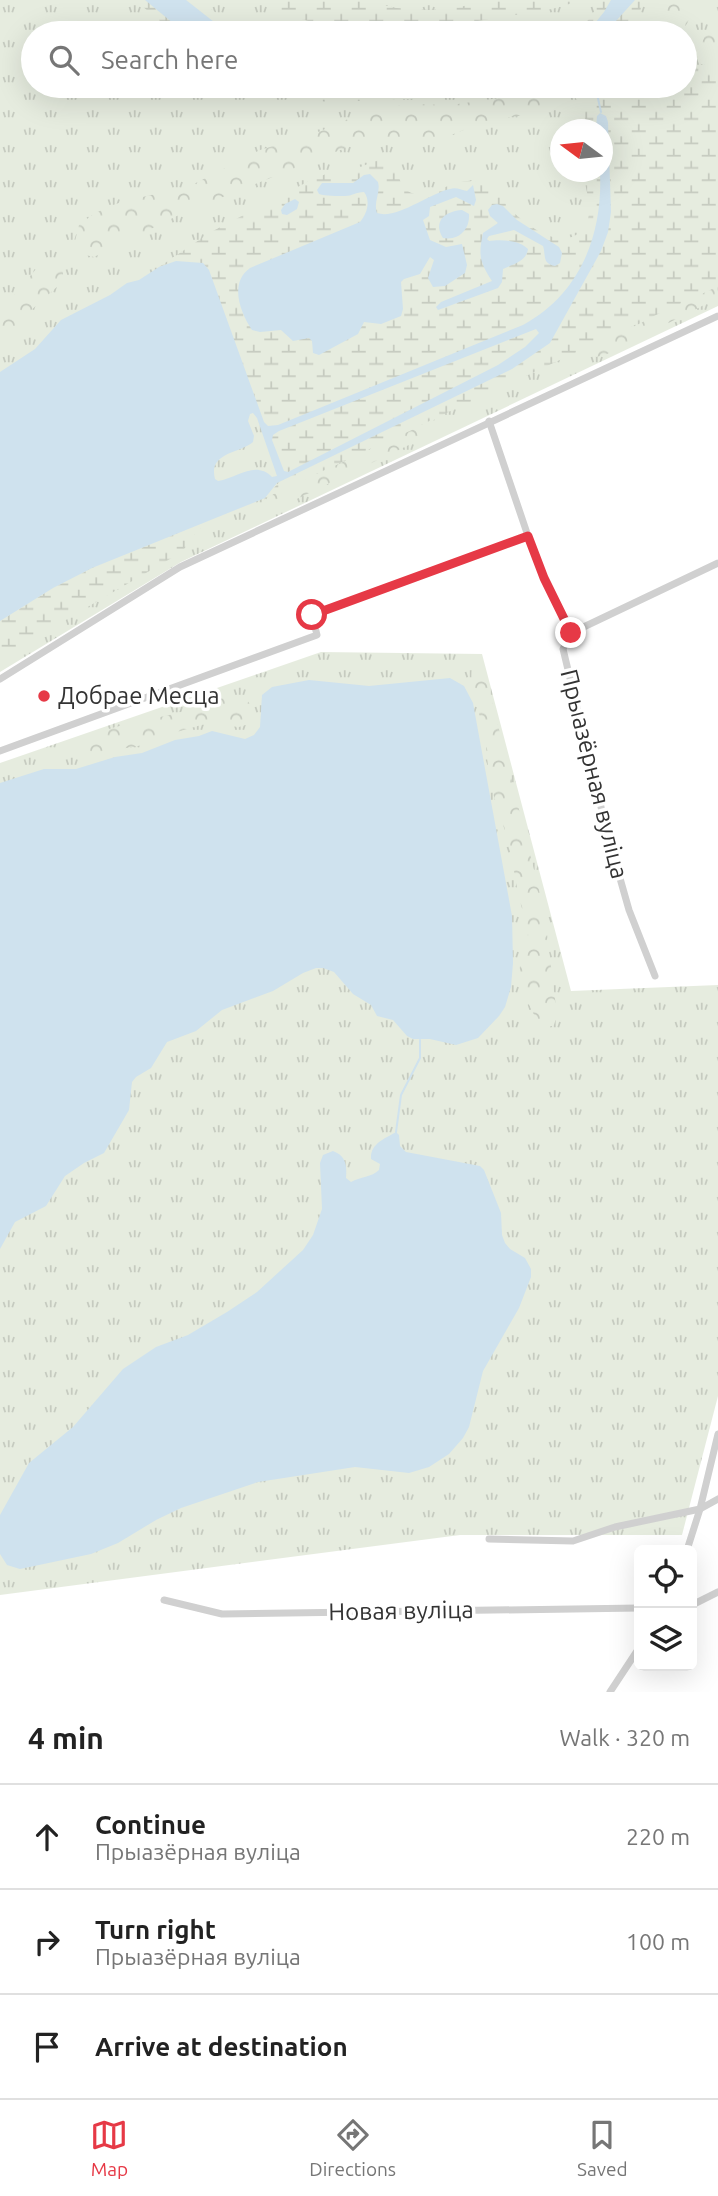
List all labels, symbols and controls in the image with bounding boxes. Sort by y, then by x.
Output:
search box [21,21,697,98]
icon: search [45,41,83,79]
text: Search here [101,45,238,74]
north arrow [550,119,613,182]
route start [296,599,327,630]
route end [555,617,586,648]
street label: Прыазёрная вуліца [555,666,634,881]
place label: Добрае Месца [58,682,219,709]
marker: Добрае Месца [36,688,52,704]
map controls [634,1545,697,1671]
button: locate [634,1545,697,1608]
street label: Новая вуліца [328,1596,474,1625]
button: layers [634,1608,697,1671]
text: 4 min [28,1721,104,1755]
text: Walk · 320 m [559,1725,690,1750]
text: Continue [95,1810,206,1839]
icon: ahead [28,1818,66,1856]
text: 220 m [626,1824,690,1849]
text: Прыазёрная вуліца [95,1839,301,1864]
text: Turn right [95,1915,216,1944]
icon: right [28,1923,66,1961]
text: 100 m [626,1929,690,1954]
text: Прыазёрная вуліца [95,1944,301,1969]
icon: arrive [28,2028,66,2066]
text: Arrive at destination [95,2032,348,2061]
tab: Map [90,2116,128,2180]
tab: Directions [309,2116,396,2180]
tab: Saved [577,2116,628,2180]

